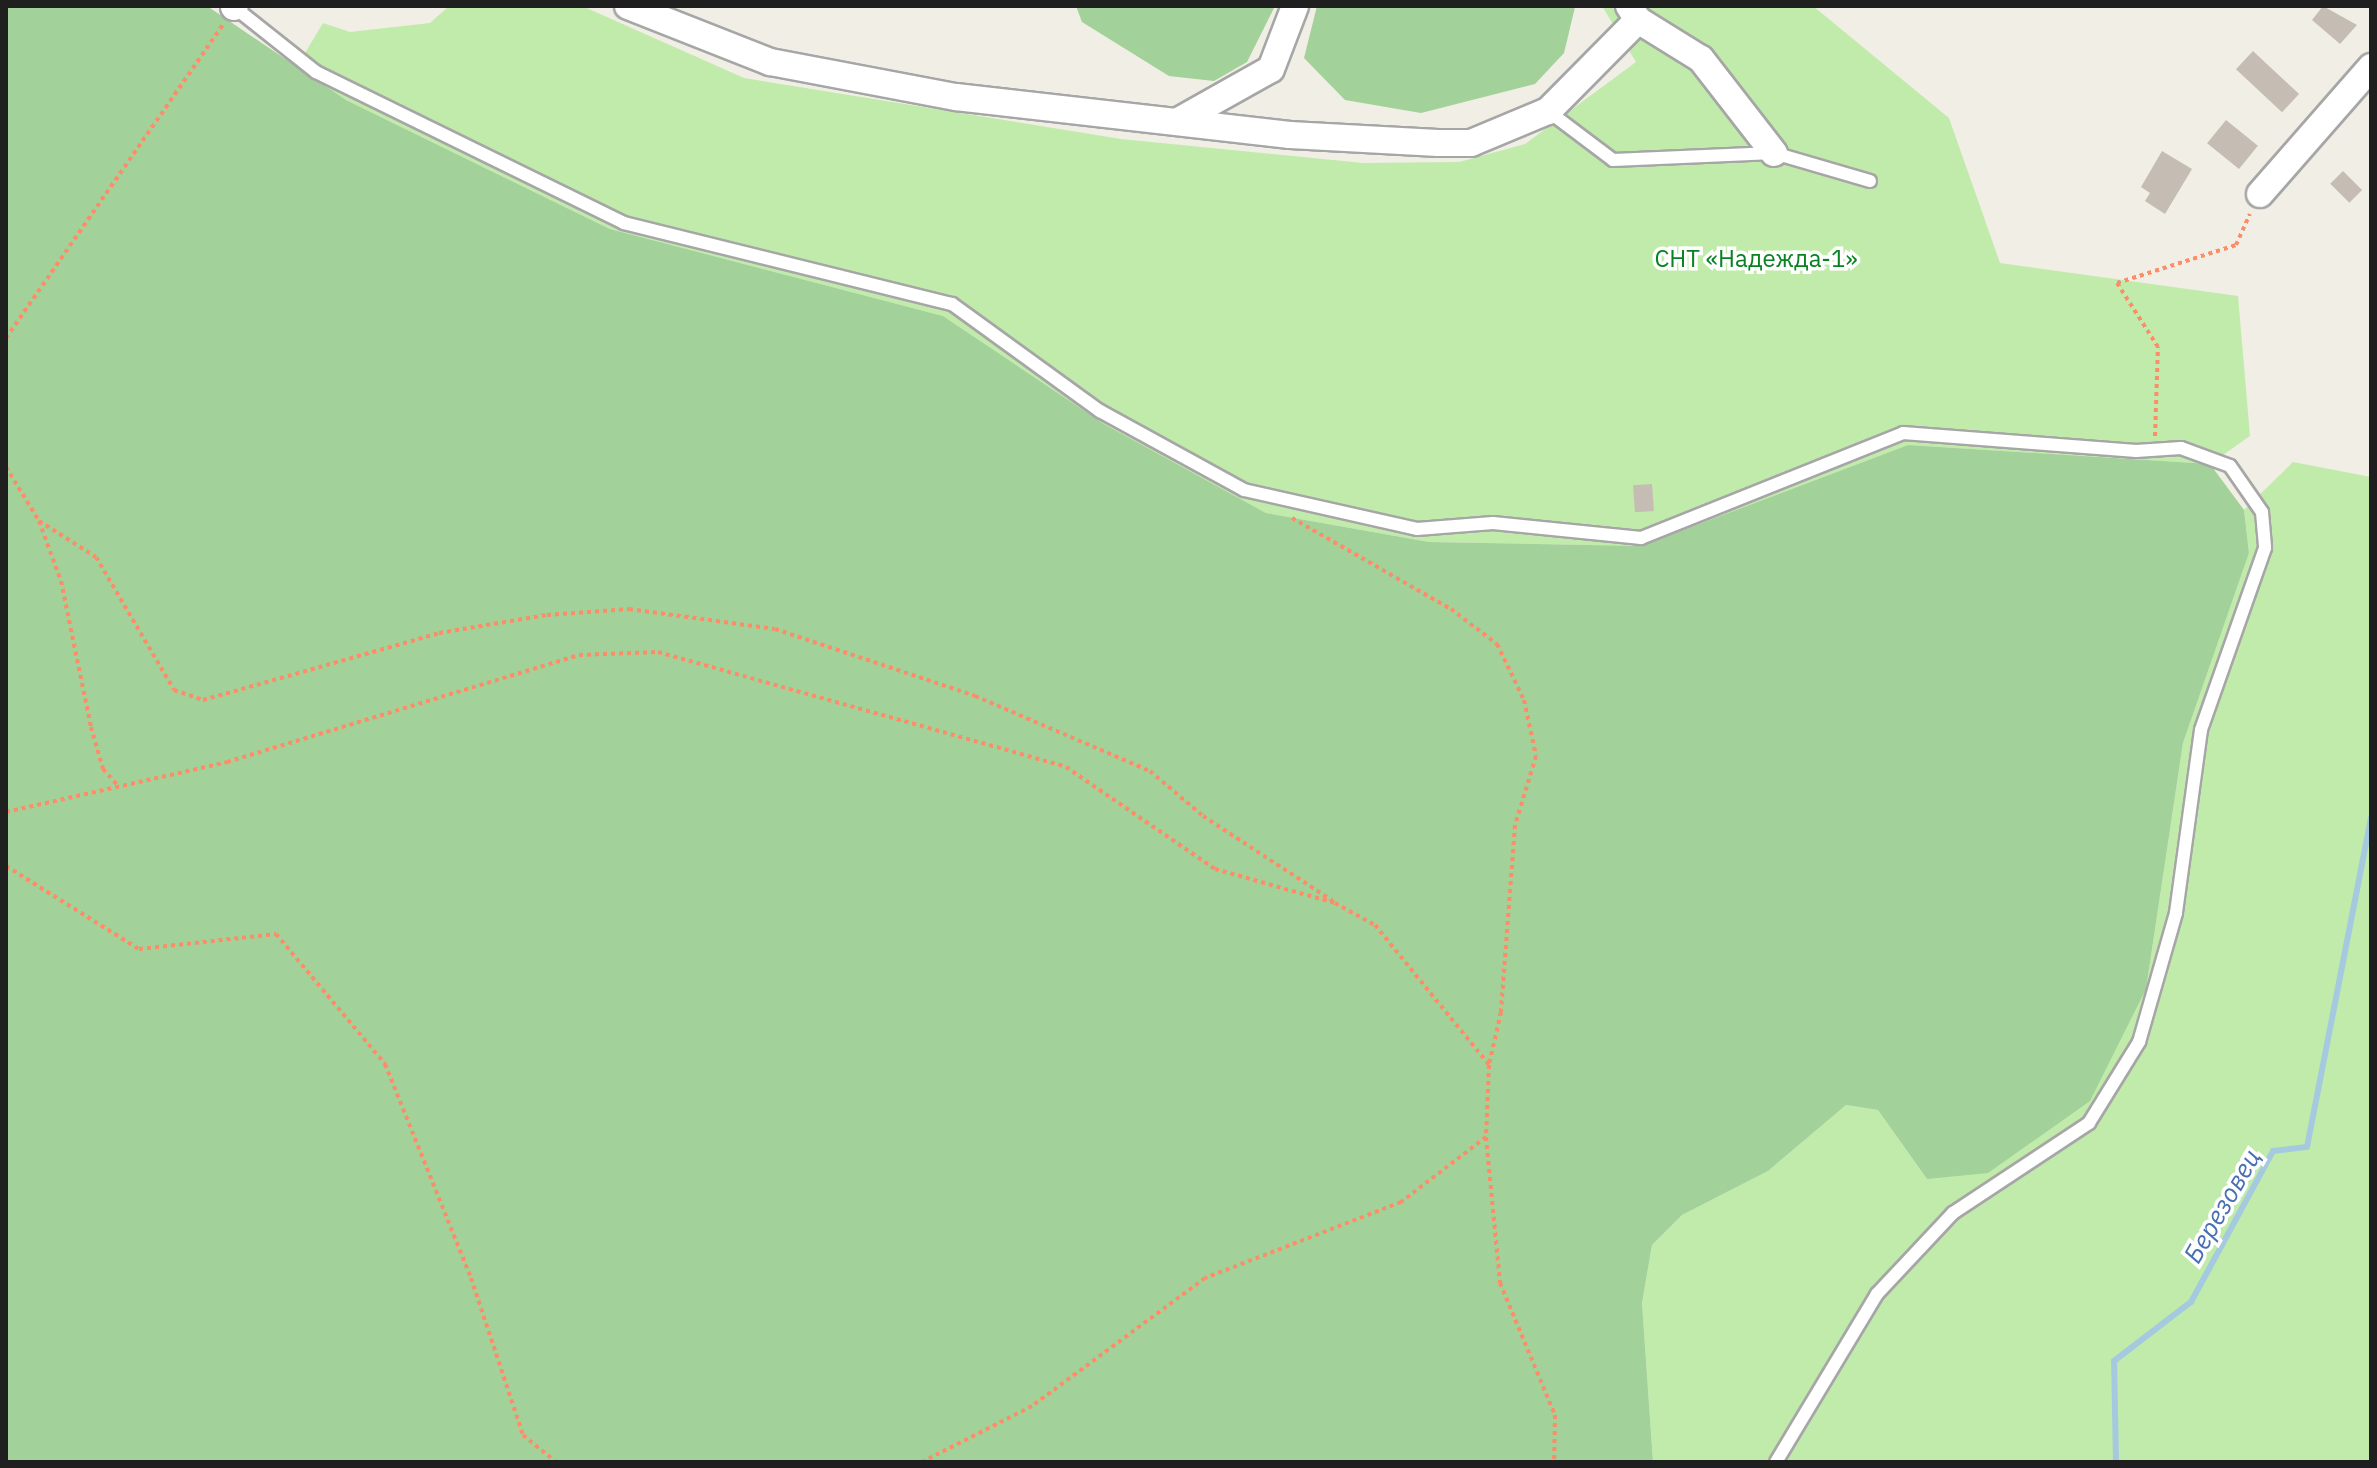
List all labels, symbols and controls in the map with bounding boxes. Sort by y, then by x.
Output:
park label: СНТ «Надежда-1» [1654,245,1858,273]
water label: Березовец [2177,1144,2267,1268]

